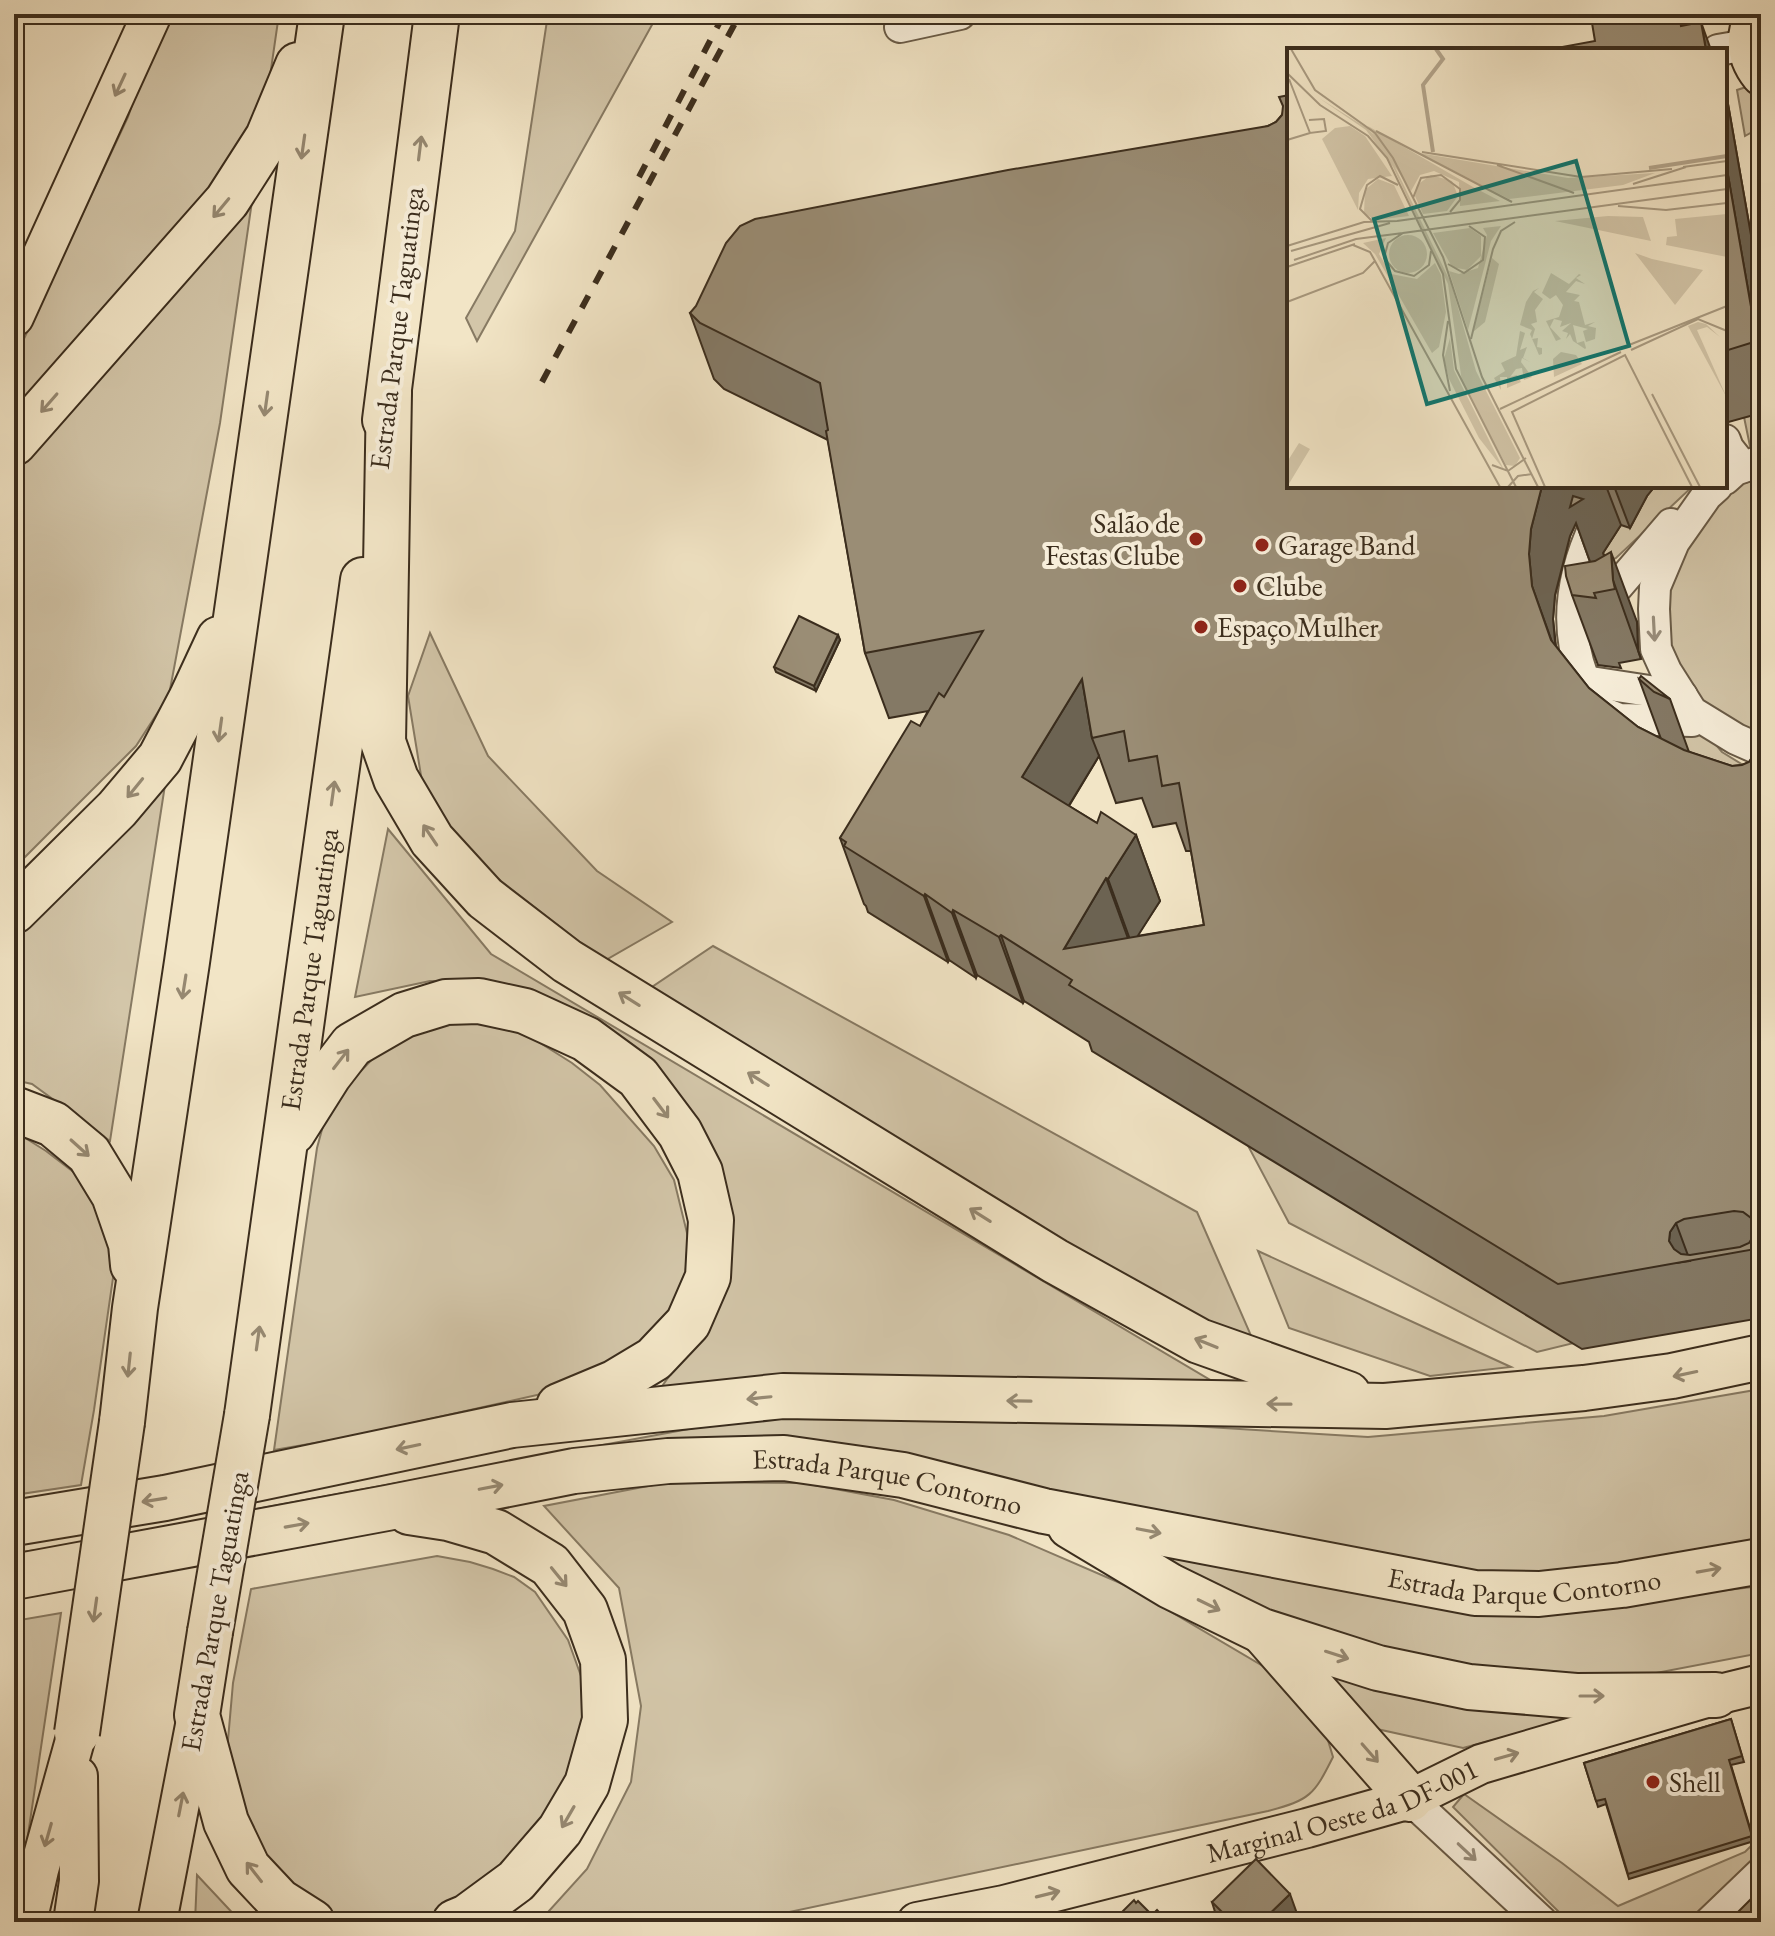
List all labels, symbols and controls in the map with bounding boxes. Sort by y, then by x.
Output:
inset map [1287,48,1727,488]
one-way arrow [112,73,127,97]
one-way arrow [295,134,310,159]
one-way arrow [413,136,428,161]
street label: Estrada Parque Taguatinga [361,184,431,471]
one-way arrow [212,197,230,218]
one-way arrow [258,391,273,416]
one-way arrow [40,392,58,412]
place label: Salão de Festas Clube [1045,505,1180,573]
place label: Garage Band [1278,527,1416,563]
marker: Salão de Festas Clube [1187,530,1205,548]
marker: Garage Band [1253,536,1271,554]
place label: Clube [1256,568,1323,604]
marker: Clube [1231,577,1249,595]
place label: Espaço Mulher [1217,609,1379,645]
one-way arrow [1647,615,1662,642]
marker: Espaço Mulher [1192,618,1210,636]
one-way arrow [212,716,227,742]
one-way arrow [126,777,144,797]
one-way arrow [326,781,341,806]
street label: Estrada Parque Taguatinga [272,825,346,1113]
one-way arrow [422,825,438,847]
one-way arrow [175,974,190,999]
one-way arrow [618,991,641,1007]
one-way arrow [332,1049,350,1070]
one-way arrow [747,1070,770,1086]
one-way arrow [653,1097,670,1118]
one-way arrow [70,1138,90,1156]
one-way arrow [969,1206,992,1222]
one-way arrow [251,1326,266,1351]
one-way arrow [1194,1335,1219,1349]
one-way arrow [121,1351,136,1378]
one-way arrow [1672,1367,1698,1382]
one-way arrow [746,1391,773,1406]
one-way arrow [1006,1393,1033,1408]
one-way arrow [1266,1397,1293,1412]
one-way arrow [396,1440,421,1455]
street label: Estrada Parque Contorno [752,1440,1026,1523]
street label: Estrada Parque Taguatinga [172,1467,257,1754]
one-way arrow [478,1479,503,1494]
one-way arrow [142,1494,167,1509]
one-way arrow [284,1516,309,1531]
one-way arrow [1135,1524,1161,1539]
street label: Estrada Parque Contorno [1385,1559,1663,1612]
one-way arrow [1696,1561,1721,1576]
one-way arrow [550,1566,568,1587]
one-way arrow [87,1597,102,1622]
one-way arrow [1197,1598,1221,1613]
one-way arrow [1323,1648,1349,1663]
one-way arrow [1578,1688,1605,1704]
one-way arrow [1360,1742,1378,1762]
one-way arrow [1493,1748,1519,1763]
street label: Marginal Oeste da DF-001 [1203,1750,1484,1871]
place label: Shell [1669,1764,1721,1800]
marker: Shell [1644,1773,1662,1791]
one-way arrow [174,1791,189,1817]
one-way arrow [560,1805,576,1828]
one-way arrow [40,1822,55,1848]
one-way arrow [1457,1842,1477,1861]
one-way arrow [245,1862,262,1883]
one-way arrow [1034,1885,1060,1900]

